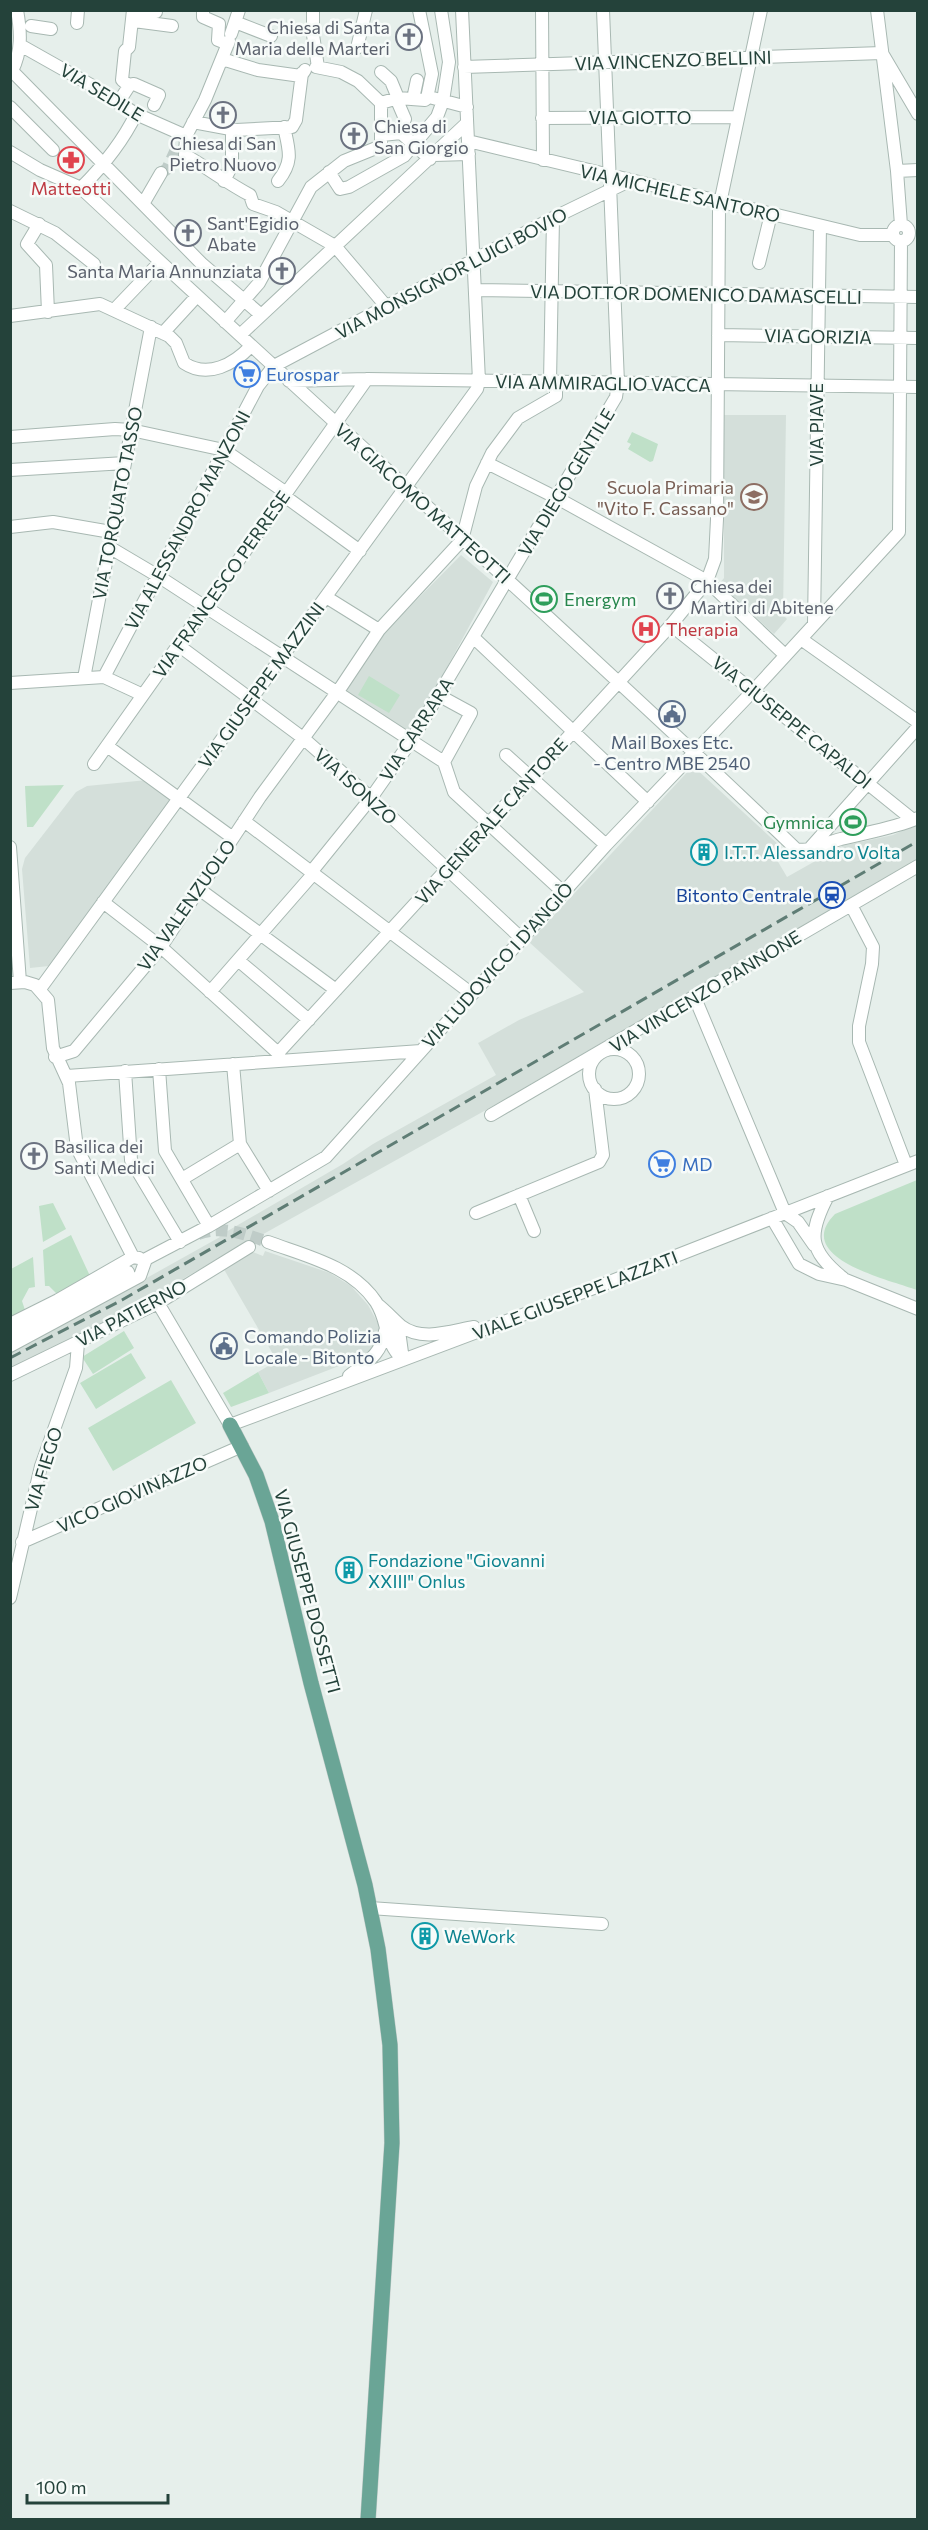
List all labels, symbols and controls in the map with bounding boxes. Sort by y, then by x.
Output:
place label: Chiesa di Santa Maria delle Marteri [235,16,390,59]
church icon: Chiesa di Santa Maria delle Marteri [394,22,424,52]
street label: VIA VINCENZO BELLINI [574,46,772,74]
street label: VIA SEDILE [56,58,148,126]
church icon: Chiesa di San Pietro Nuovo [208,100,238,130]
street label: VIA GIOTTO [589,106,691,128]
place label: Chiesa di San Giorgio [374,115,469,158]
church icon: Chiesa di San Giorgio [339,121,369,151]
place label: Chiesa di San Pietro Nuovo [169,132,277,175]
pharmacy icon: Matteotti [56,145,86,175]
street label: VIA MICHELE SANTORO [578,159,782,227]
place label: Matteotti [31,177,111,199]
street label: VIA MONSIGNOR LUIGI BOVIO [331,202,571,344]
place label: Sant'Egidio Abate [207,212,299,255]
church icon: Sant'Egidio Abate [173,218,203,248]
church icon: Santa Maria Annunziata [267,256,297,286]
place label: Santa Maria Annunziata [67,260,262,282]
street label: VIA DOTTOR DOMENICO DAMASCELLI [530,280,862,308]
street label: VIA GORIZIA [764,324,872,348]
supermarket icon: Eurospar [232,359,262,389]
place label: Eurospar [266,363,340,385]
street label: VIA AMMIRAGLIO VACCA [495,370,711,396]
street label: VIA PIAVE [805,383,827,467]
street label: VIA DIEGO GENTILE [513,404,619,560]
street label: VIA TORQUATO TASSO [87,405,147,601]
street label: VIA ALESSANDRO MANZONI [120,407,254,633]
street label: VIA GIACOMO MATTEOTTI [330,418,516,588]
place label: Scuola Primaria "Vito F. Cassano" [597,476,734,519]
school or university icon: Scuola Primaria "Vito F. Cassano" [739,482,769,512]
street label: VIA FRANCESCO PERRESE [148,486,294,682]
place label: Chiesa dei Martiri di Abitene [690,575,834,618]
church icon: Chiesa dei Martiri di Abitene [655,581,685,611]
sports icon: Energym [529,584,559,614]
place label: Energym [564,588,636,610]
street label: VIA GIUSEPPE MAZZINI [193,598,329,772]
hospital icon: Therapia [631,614,661,644]
place label: Therapia [666,618,738,640]
street label: VIA GIUSEPPE CAPALDI [708,651,876,793]
street label: VIA CARRARA [374,673,458,785]
public building icon: Mail Boxes Etc. - Centro MBE 2540 [657,699,687,729]
place label: Mail Boxes Etc. - Centro MBE 2540 [593,731,751,774]
street label: VIA GENERALE CANTORE [410,733,572,909]
street label: VIA ISONZO [310,743,402,829]
sports icon: Gymnica [838,807,868,837]
place label: Gymnica [763,811,834,833]
street label: VIA VALENZUOLO [132,835,240,975]
building icon: I.T.T. Alessandro Volta [689,837,719,867]
place label: I.T.T. Alessandro Volta [724,841,900,863]
street label: VIA LUDOVICO I D'ANGIÒ [417,878,577,1052]
station icon: Bitonto Centrale [817,880,847,910]
place label: Bitonto Centrale [676,884,812,906]
street label: VIA VINCENZO PANNONE [605,925,805,1057]
place label: Basilica dei Santi Medici [54,1135,155,1178]
church icon: Basilica dei Santi Medici [19,1141,49,1171]
supermarket icon: MD [647,1149,677,1179]
place label: MD [682,1153,713,1175]
street label: VIALE GIUSEPPE LAZZATI [469,1246,681,1344]
street label: VIA PATIERNO [72,1275,190,1351]
place label: Comando Polizia Locale - Bitonto [244,1325,381,1368]
public building icon: Comando Polizia Locale - Bitonto [209,1331,239,1361]
street label: VIA FIEGO [20,1424,66,1514]
street label: VICO GIOVINAZZO [53,1451,211,1537]
street label: VIA GIUSEPPE DOSSETTI [270,1487,346,1695]
place label: Fondazione "Giovanni XXIII" Onlus [368,1549,545,1592]
building icon: Fondazione "Giovanni XXIII" Onlus [334,1555,364,1585]
building icon: WeWork [410,1921,440,1951]
place label: WeWork [444,1925,516,1947]
scale bar [27,2467,168,2505]
text: 100 m [36,2476,86,2498]

